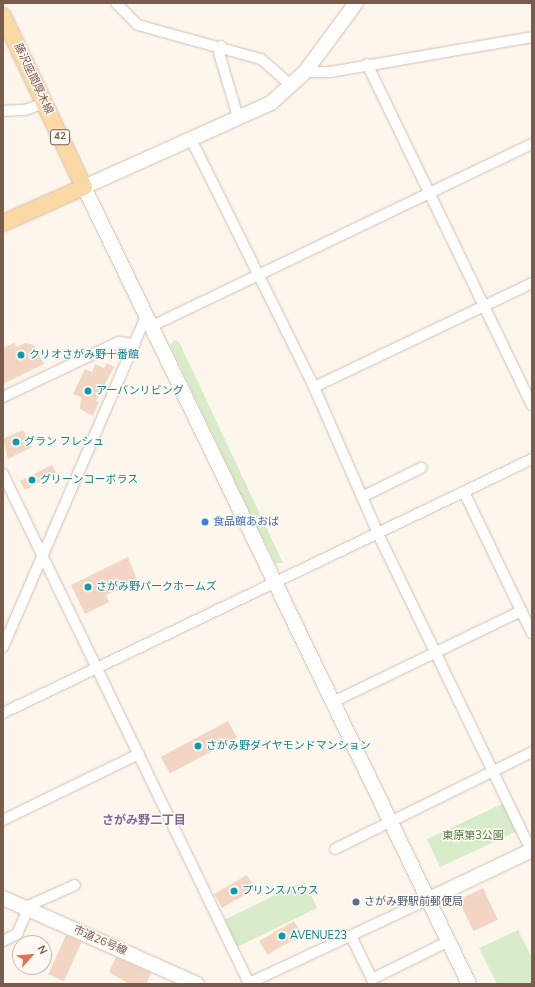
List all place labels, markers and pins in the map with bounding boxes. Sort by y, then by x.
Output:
place label: クリオさがみ野十番館 [29,348,139,362]
marker: クリオさがみ野十番館 [16,350,26,360]
place label: アーバンリビング [96,384,183,398]
marker: アーバンリビング [83,386,93,396]
place label: グラン フレシュ [24,435,104,449]
marker: グラン フレシュ [11,437,21,447]
place label: グリーンコーポラス [40,473,139,487]
marker: グリーンコーポラス [27,475,37,485]
place label: 食品館あおば [213,515,279,529]
marker: 食品館あおば [200,517,210,527]
place label: さがみ野パークホームズ [96,580,217,594]
marker: さがみ野パークホームズ [83,582,93,592]
place label: さがみ野ダイヤモンドマンション [206,739,371,753]
marker: さがみ野ダイヤモンドマンション [193,741,203,751]
place label: プリンスハウス [242,884,319,898]
marker: プリンスハウス [229,886,239,896]
place label: さがみ野駅前郵便局 [364,895,463,909]
marker: さがみ野駅前郵便局 [351,897,361,907]
place label: AVENUE23 [290,929,347,943]
marker: AVENUE23 [277,931,287,941]

